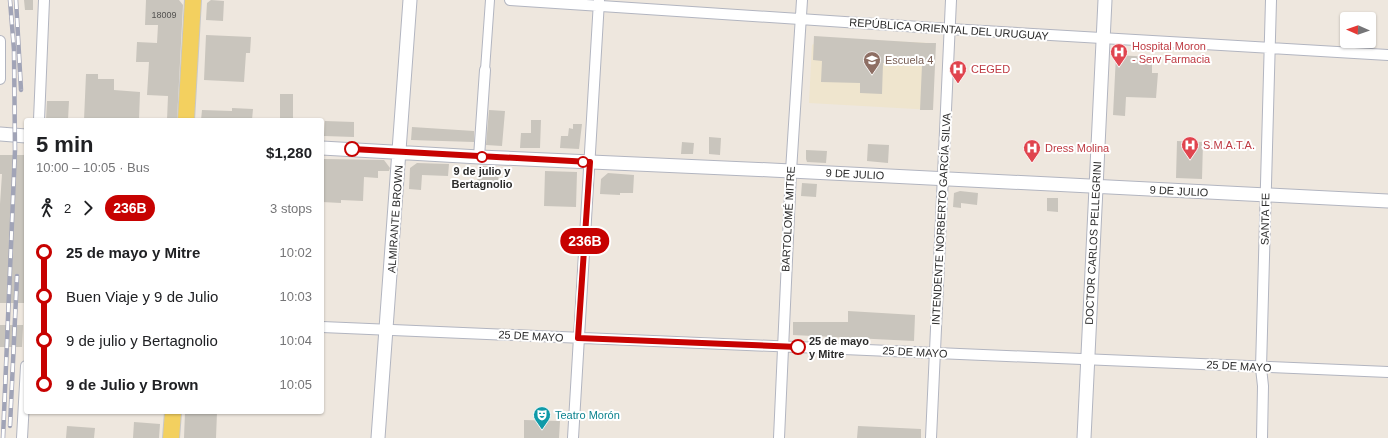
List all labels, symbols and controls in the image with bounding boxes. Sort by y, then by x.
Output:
house number: 18009 [151,10,177,20]
north arrow [1340,12,1376,48]
map controls [1340,12,1376,48]
street label: REPÚBLICA ORIENTAL DEL URUGUAY [849,16,1050,42]
place label: Hospital Moron - Serv Farmacia [1132,40,1211,65]
hospital icon: Hospital Moron - Serv Farmacia [1109,42,1129,67]
school or university icon: Escuela 4 [862,50,882,75]
place label: Escuela 4 [885,54,933,66]
hospital icon: CEGED [948,59,968,84]
place label: CEGED [971,63,1010,75]
street label: INTENDENTE NORBERTO GARCÍA SILVA [929,112,953,325]
text: 5 min [36,132,93,157]
hospital icon: S.M.A.T.A. [1180,135,1200,160]
hospital icon: Dress Molina [1022,138,1042,163]
place label: S.M.A.T.A. [1203,139,1255,151]
unlabelled marker [344,141,360,157]
place label: Dress Molina [1045,142,1110,154]
text: $1,280 [266,144,312,161]
marker: 9 de julio y Bertagnolio [476,151,488,163]
unlabelled marker [577,156,589,168]
text: 10:00 – 10:05 · Bus [36,160,149,175]
street label: DOCTOR CARLOS PELLEGRINI [1083,161,1103,325]
street label: ALMIRANTE BROWN [385,165,405,273]
place label: 9 de julio y Bertagnolio [451,165,513,190]
street label: BARTOLOMÉ MITRE [779,166,797,272]
street label: 9 DE JULIO [825,166,885,182]
street label: 9 DE JULIO [1149,183,1209,199]
street label: SANTA FE [1259,193,1271,245]
icon: walk [36,197,58,219]
icon: forward [77,197,99,219]
text: 236B [113,200,147,216]
text: 2 [64,201,71,216]
text: 3 stops [270,201,312,216]
line badge: 236B [557,228,613,254]
text: 236B [568,233,602,249]
text: 25 de mayo y Mitre [66,244,200,261]
text: 10:02 [279,245,312,260]
text: Buen Viaje y 9 de Julio [66,288,218,305]
text: 10:03 [279,289,312,304]
street label: 25 DE MAYO [498,328,564,344]
text: 9 de julio y Bertagnolio [66,332,218,349]
text: 10:04 [279,333,312,348]
place label: 25 de mayo y Mitre [809,335,869,360]
marker: 25 de mayo y Mitre [790,339,806,355]
street label: 25 DE MAYO [882,344,948,360]
street label: 25 DE MAYO [1206,358,1272,374]
text: 9 de Julio y Brown [66,376,199,393]
text: 10:05 [279,377,312,392]
theatre icon: Teatro Morón [532,405,552,430]
place label: Teatro Morón [555,409,620,421]

